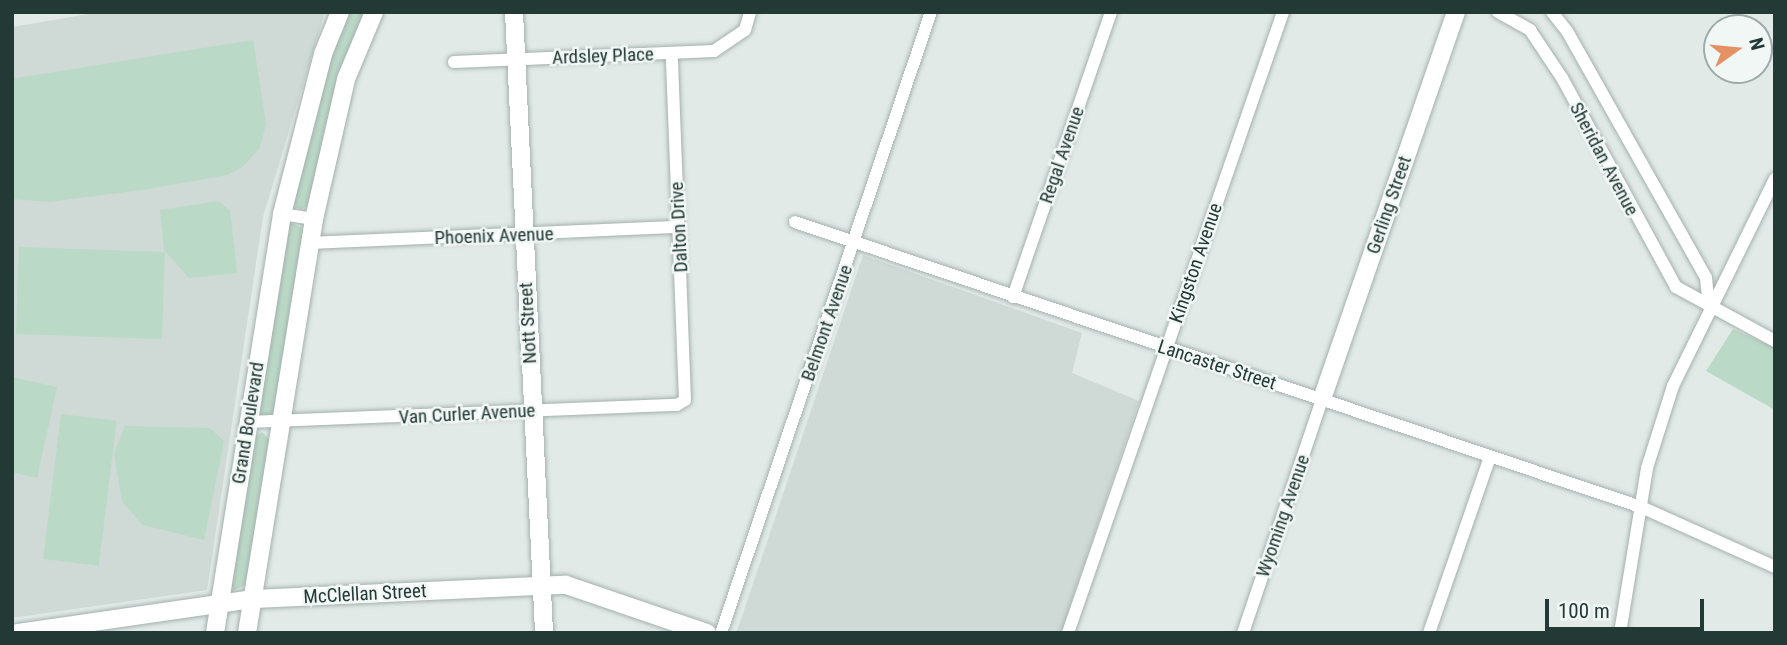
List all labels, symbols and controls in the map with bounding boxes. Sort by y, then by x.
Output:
north arrow [1703,14,1773,84]
text: N [1744,35,1769,53]
street label: Ardsley Place [552,43,654,69]
street label: Sheridan Avenue [1565,99,1643,219]
street label: Regal Avenue [1035,104,1089,206]
street label: Gerling Street [1362,153,1416,257]
street label: Dalton Drive [665,181,693,273]
street label: Kingston Avenue [1165,200,1227,326]
street label: Phoenix Avenue [434,223,554,249]
street label: Belmont Avenue [796,262,858,384]
street label: Nott Street [514,282,542,364]
street label: Lancaster Street [1155,335,1279,395]
street label: Grand Boulevard [227,360,269,486]
street label: Van Curler Avenue [398,399,536,429]
street label: Wyoming Avenue [1251,452,1315,580]
street label: McClellan Street [303,579,427,609]
scale bar [1549,586,1708,630]
text: 100 m [1558,599,1610,623]

